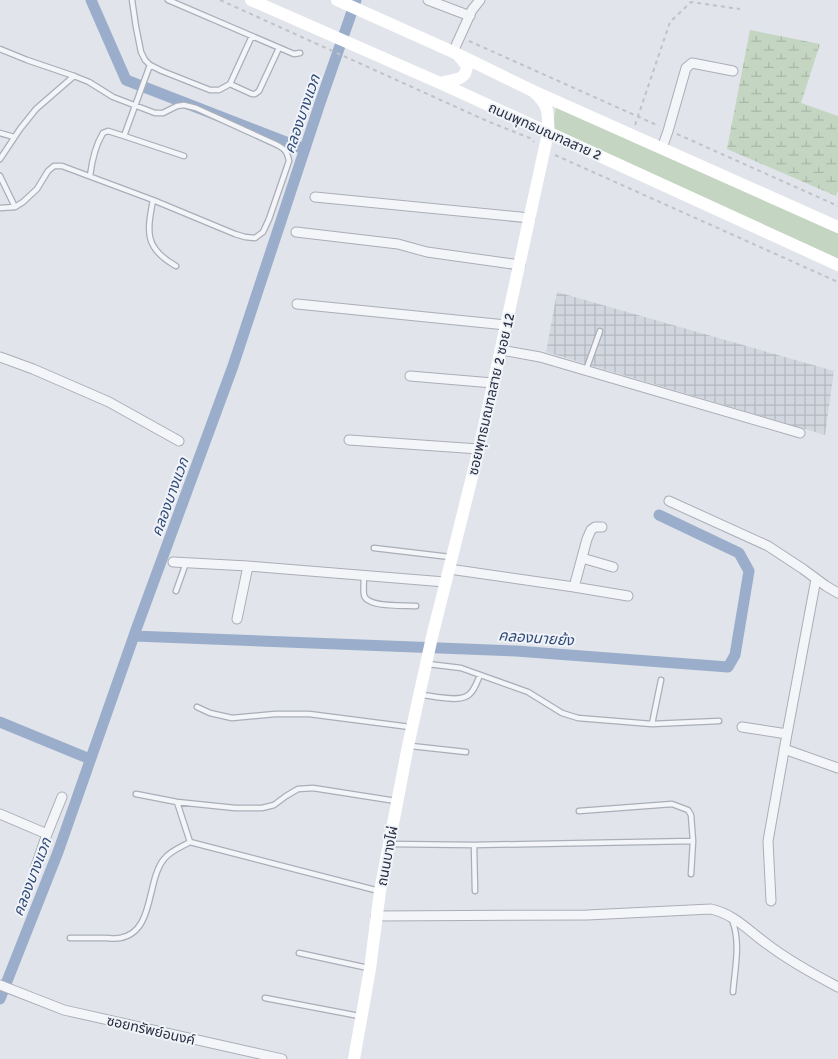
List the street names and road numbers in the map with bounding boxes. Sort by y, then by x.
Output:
street label: ถนนพุทธมณฑลสาย 2 [486,99,604,164]
street label: ซอยพุทธมณฑลสาย 2 ซอย 12 [465,311,518,477]
street label: ถนนบางไผ่ [373,825,402,887]
street label: ซอยทรัพย์อนงค์ [105,1012,197,1049]

